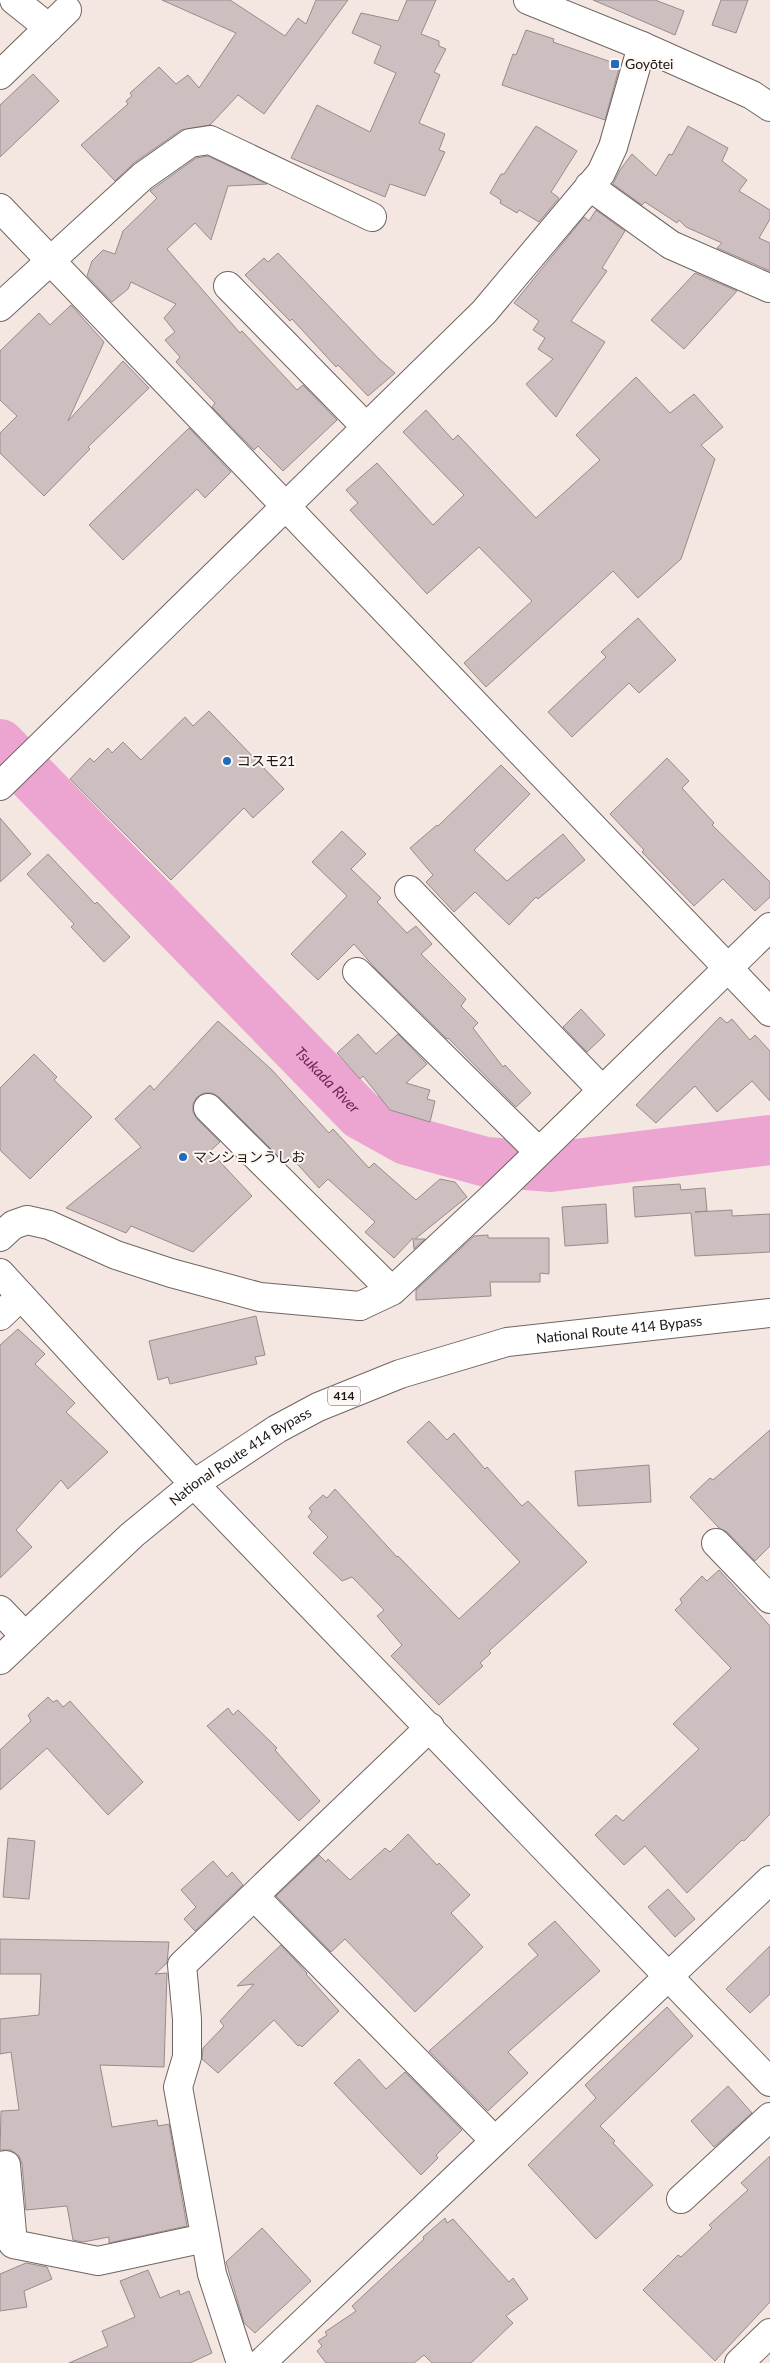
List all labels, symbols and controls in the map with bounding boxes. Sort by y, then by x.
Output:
place label: Goyōtei [625,55,673,72]
marker: Goyōtei [609,58,621,70]
place label: コスモ21 [237,752,295,769]
marker: コスモ21 [221,755,233,767]
water label: Tsukada River [291,1042,365,1117]
place label: マンションうしお [193,1148,305,1165]
marker: マンションうしお [177,1151,189,1163]
street label: National Route 414 Bypass [535,1312,703,1347]
road number: 414 [328,1386,360,1405]
street label: National Route 414 Bypass [166,1403,314,1509]

